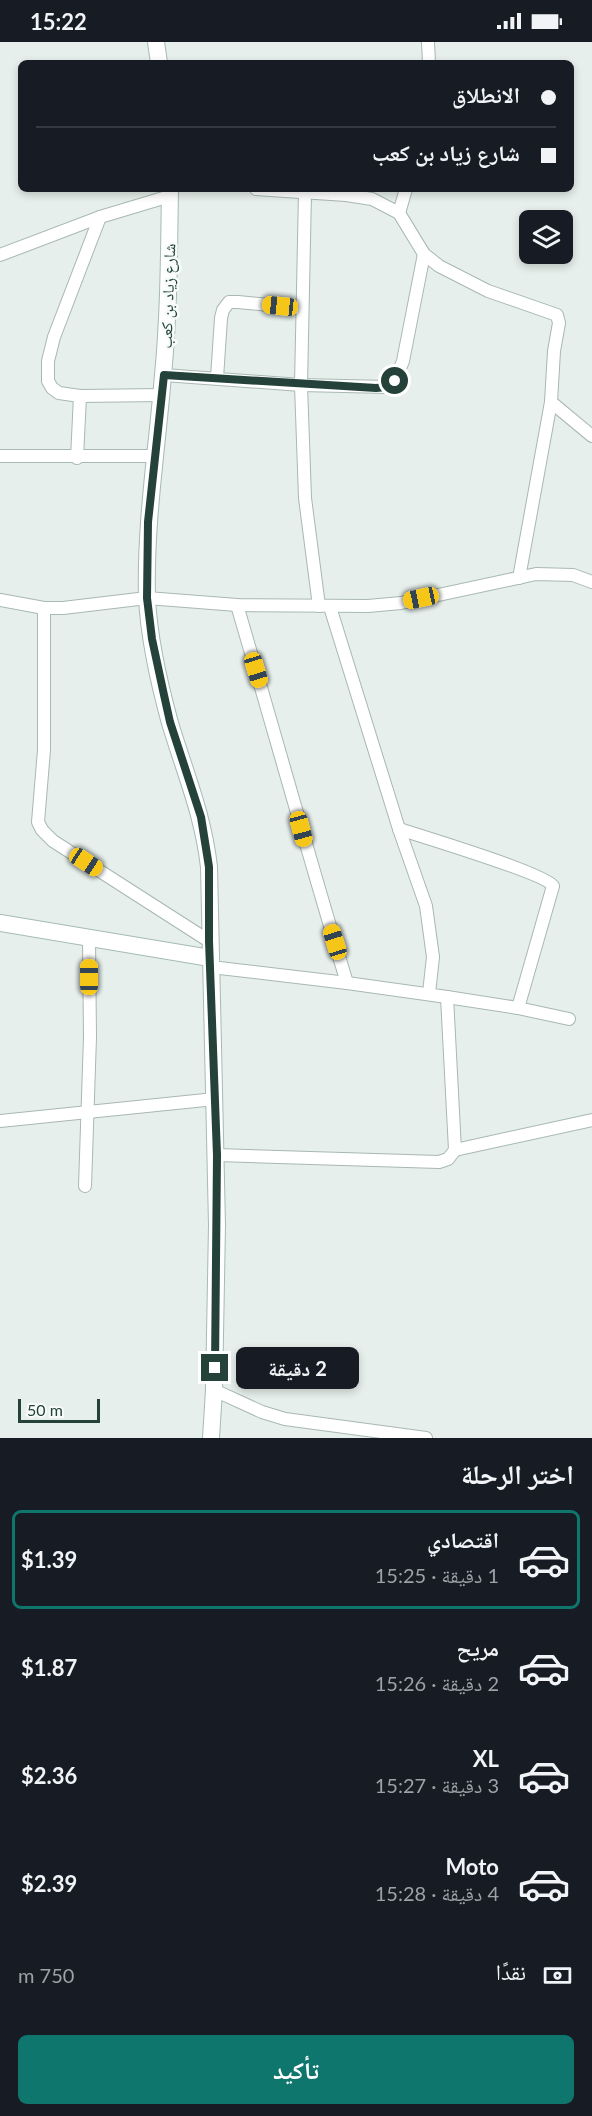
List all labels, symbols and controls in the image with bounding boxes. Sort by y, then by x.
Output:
text: 15:22 [30,8,87,35]
text: الانطلاق [452,81,520,108]
text: شارع زياد بن كعب [372,139,520,166]
map controls [519,210,573,264]
button: layers [519,210,573,264]
street label: شارع زياد بن كعب [156,243,180,349]
car [261,295,299,317]
route start [381,367,408,394]
car [402,585,440,611]
car [242,650,270,690]
car [288,809,314,849]
car [66,845,106,879]
car [321,922,349,962]
car [80,959,98,995]
callout: 2 دقيقة [236,1347,359,1389]
route end [201,1354,228,1381]
text: 2 دقيقة [268,1356,327,1380]
scale bar [18,1396,100,1424]
text: 50 m [27,1400,63,1419]
text: اختر الرحلة [461,1457,574,1490]
text: اقتصادي [427,1526,499,1553]
icon: car [517,1533,571,1587]
text: $1.39 [21,1546,77,1573]
text: 1 دقيقة · 15:25 [375,1563,499,1587]
text: مريح [456,1634,499,1661]
icon: car [517,1641,571,1695]
text: $1.87 [21,1654,77,1681]
text: 2 دقيقة · 15:26 [375,1671,499,1695]
text: XL [473,1745,499,1772]
icon: car [517,1749,571,1803]
text: $2.36 [21,1762,77,1789]
text: 3 دقيقة · 15:27 [375,1773,499,1797]
text: Moto [445,1853,499,1880]
icon: car [517,1857,571,1911]
text: $2.39 [21,1870,77,1897]
text: 4 دقيقة · 15:28 [375,1881,499,1905]
text: نقدًا [496,1958,526,1985]
icon: cash [541,1959,574,1992]
text: 750 m [18,1963,74,1987]
button: تأكيد [18,2035,574,2104]

